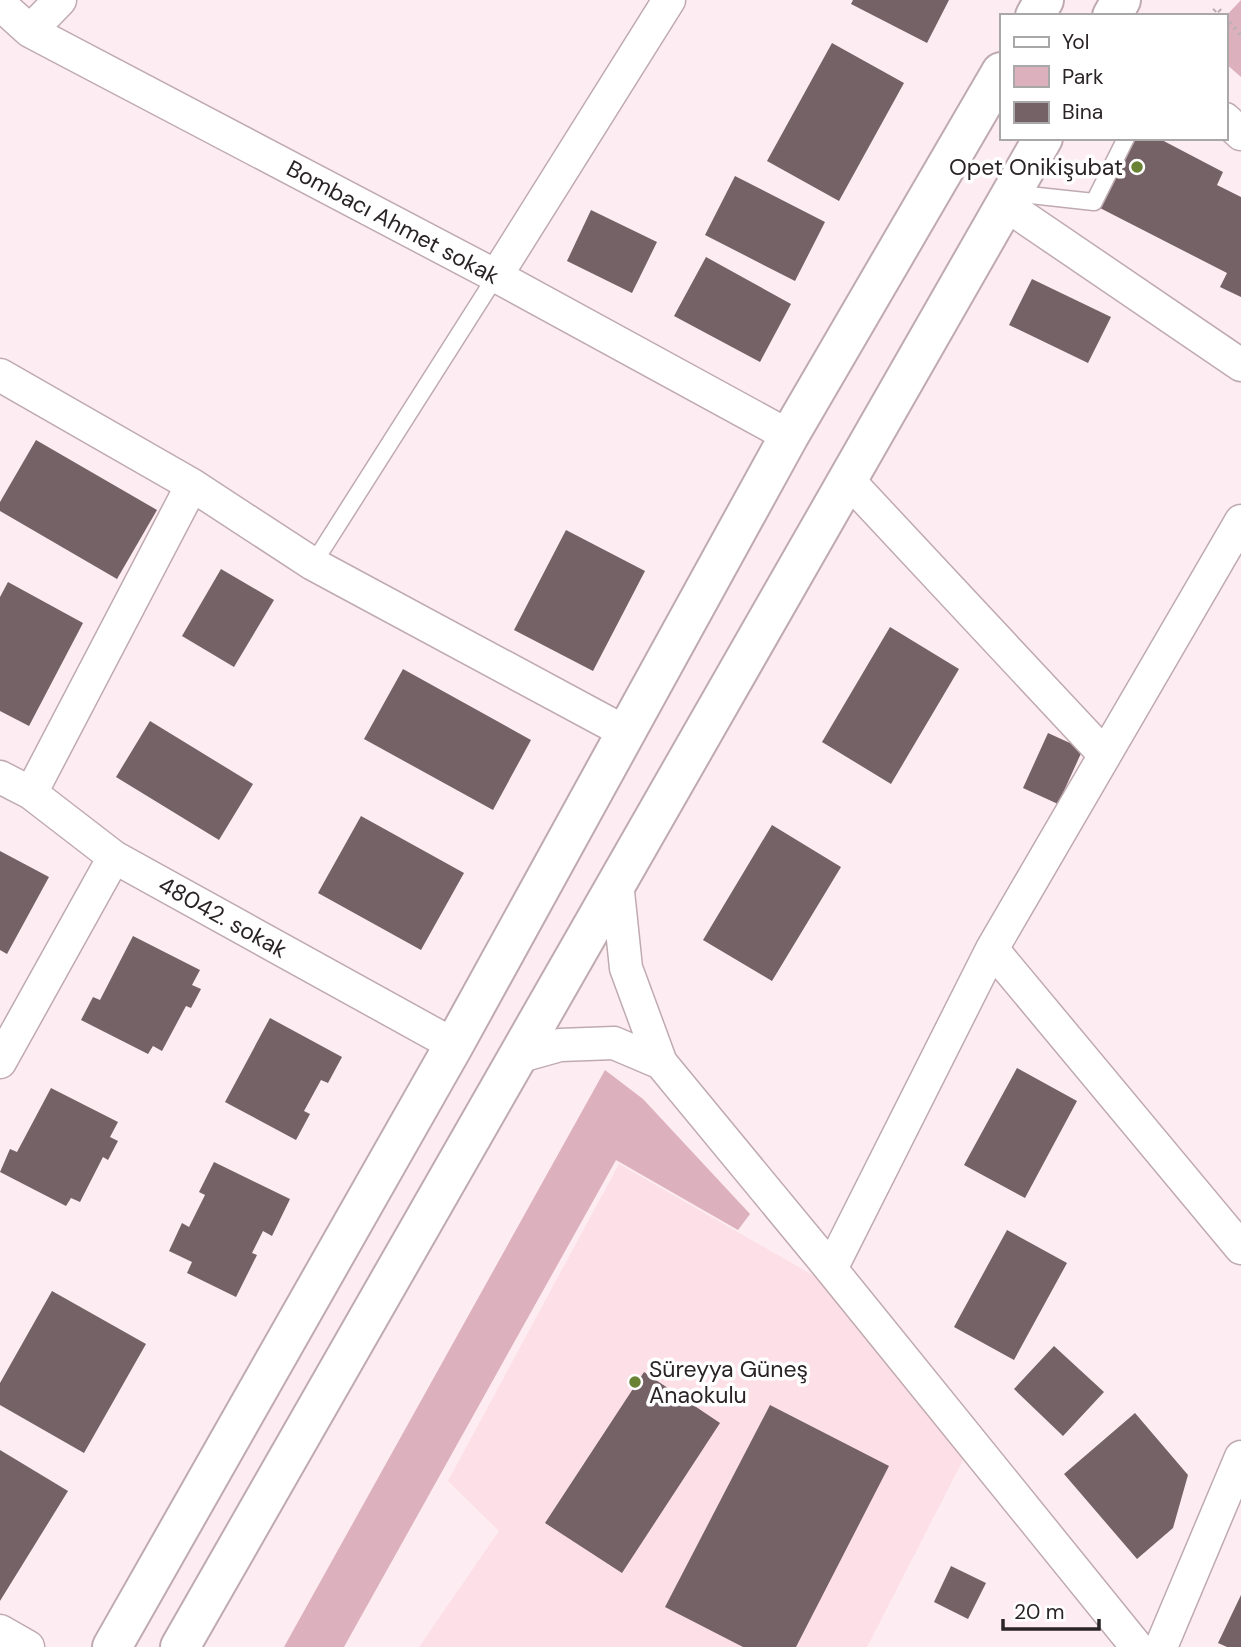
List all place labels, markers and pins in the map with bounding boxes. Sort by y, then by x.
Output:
place label: Opet Onikişubat [949,152,1123,182]
marker: Opet Onikişubat [1129,159,1145,175]
place label: Süreyya Güneş Anaokulu [649,1354,808,1410]
marker: Süreyya Güneş Anaokulu [627,1374,643,1390]

